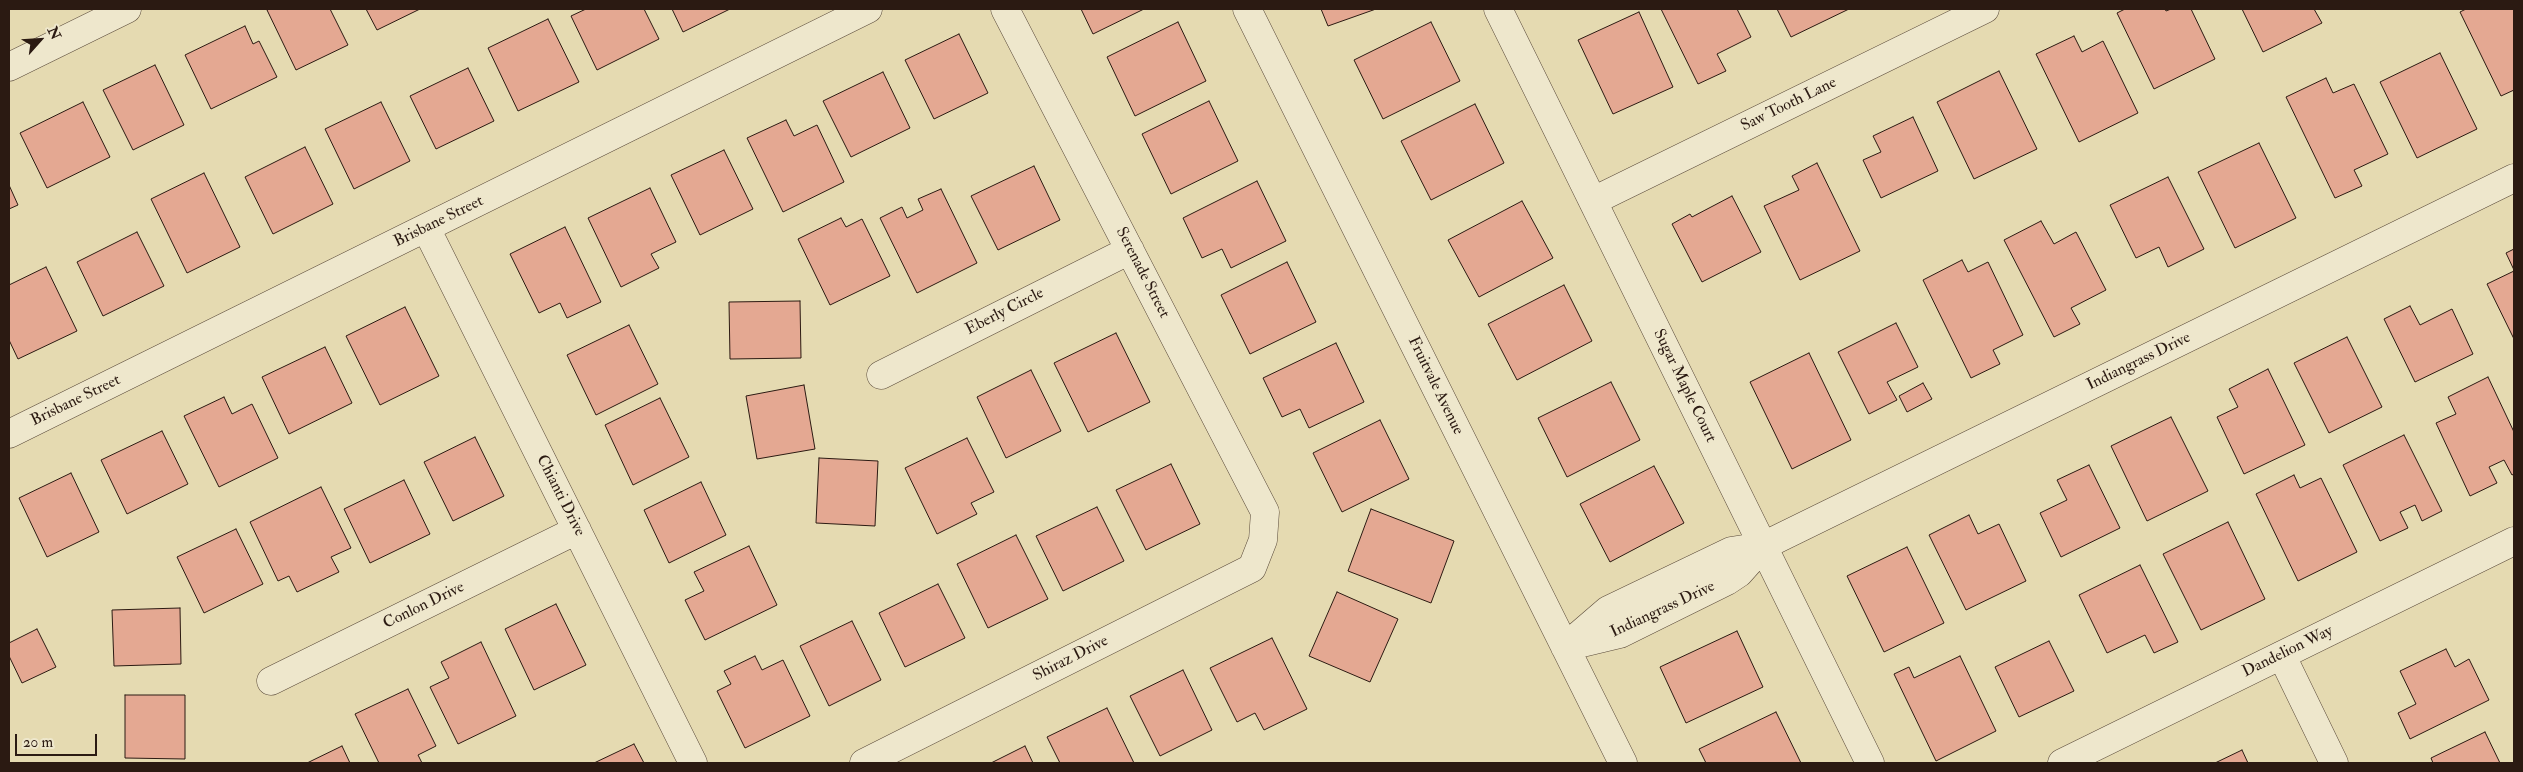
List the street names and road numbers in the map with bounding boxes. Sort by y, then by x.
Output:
street label: Saw Tooth Lane [1738,74,1840,136]
street label: Brisbane Street [391,192,487,252]
street label: Serenade Street [1111,224,1173,322]
street label: Eberly Circle [963,284,1047,340]
street label: Sugar Maple Court [1648,326,1720,446]
street label: Indiangrass Drive [2084,329,2194,395]
street label: Fruitvale Avenue [1403,334,1467,438]
street label: Brisbane Street [28,371,124,431]
street label: Chianti Drive [531,452,589,540]
street label: Indiangrass Drive [1608,577,1718,643]
street label: Conlon Drive [380,578,468,634]
street label: Dandelion Way [2240,622,2336,682]
street label: Shiraz Drive [1030,632,1112,686]

